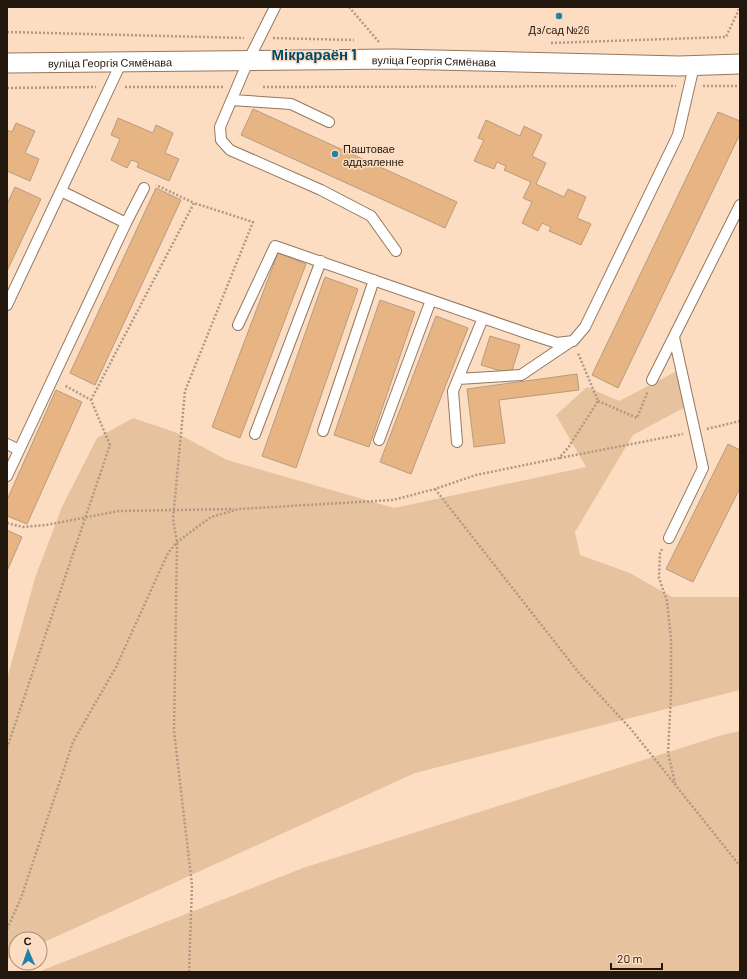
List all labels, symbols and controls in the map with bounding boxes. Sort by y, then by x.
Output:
marker: Дз/сад №26 [554,11,564,21]
place label: Дз/сад №26 [529,23,590,36]
district label: Мікрараён 1 [272,45,356,63]
street label: вуліца Георгія Сямёнава [372,52,497,68]
street label: вуліца Георгія Сямёнава [48,55,173,69]
place label: Паштовае аддзяленне [343,142,404,168]
marker: Паштовае аддзяленне [330,149,340,159]
north arrow [8,931,48,971]
text: С [23,934,32,947]
scale bar [611,945,662,971]
text: 20 m [617,951,643,965]

